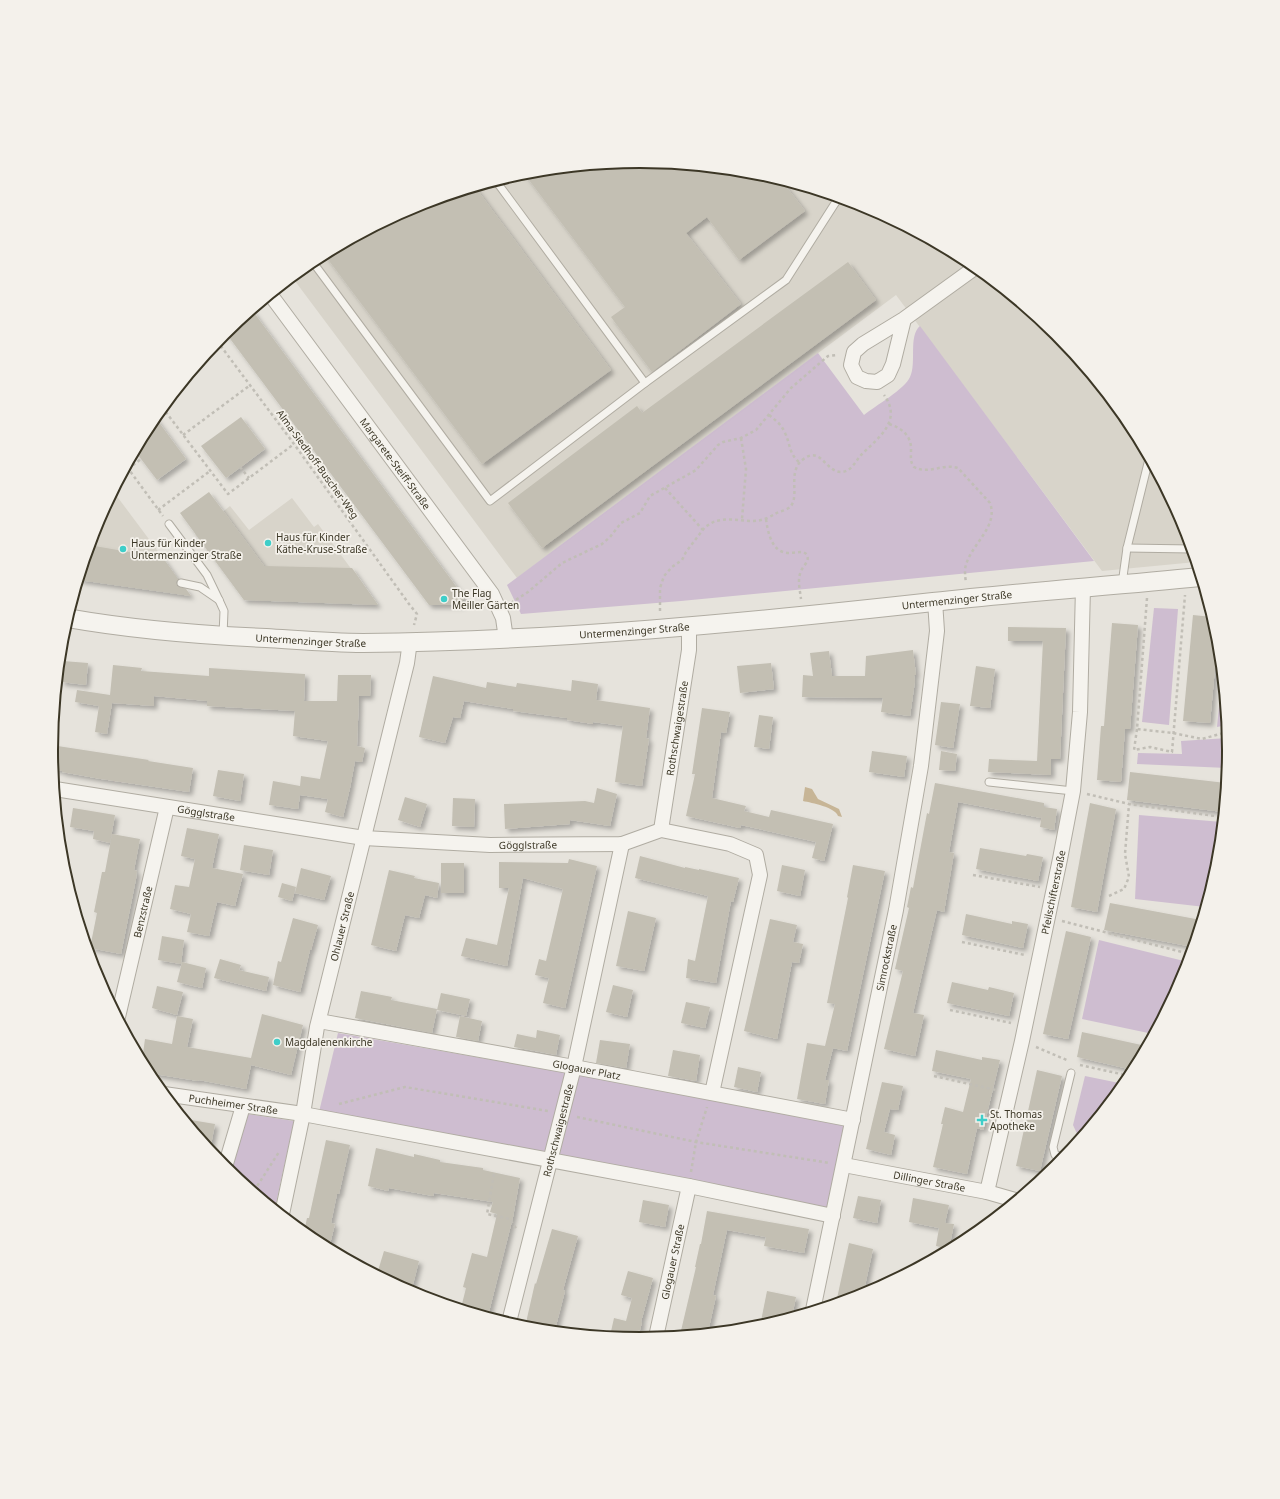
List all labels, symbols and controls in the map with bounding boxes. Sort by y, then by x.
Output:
street label: Alma-Siedhoff-Buscher-Weg [274,407,362,521]
street label: Margarete-Steiff-Straße [357,415,434,513]
place label: Haus für Kinder Käthe-Kruse-Straße [276,530,368,556]
place label: Haus für Kinder Untermenzinger Straße [131,536,242,562]
marker: Haus für Kinder Käthe-Kruse-Straße [263,538,273,548]
marker: Haus für Kinder Untermenzinger Straße [118,544,128,554]
place label: The Flag Meiller Gärten [452,586,519,612]
street label: Untermenzinger Straße [901,587,1013,612]
marker: The Flag Meiller Gärten [439,594,449,604]
street label: Untermenzinger Straße [579,619,691,642]
street label: Untermenzinger Straße [255,631,367,650]
street label: Rothschwaigestraße [663,679,691,777]
street label: Gögglstraße [176,801,236,824]
street label: Gögglstraße [499,837,557,852]
street label: Pfeilschifterstraße [1037,849,1069,936]
street label: Benzstraße [130,884,155,939]
street label: Ohlauer Straße [327,890,357,963]
street label: Simrockstraße [872,923,900,992]
place label: Magdalenenkirche [285,1035,373,1049]
marker: Magdalenenkirche [272,1037,282,1047]
street label: Glogauer Platz [552,1056,622,1083]
street label: Rothschwaigestraße [539,1082,577,1178]
street label: Puchheimer Straße [188,1091,279,1117]
place label: St. Thomas Apotheke [990,1107,1042,1133]
marker: St. Thomas Apotheke [977,1115,987,1125]
street label: Dillinger Straße [892,1167,967,1195]
street label: Glogauer Straße [657,1222,688,1301]

